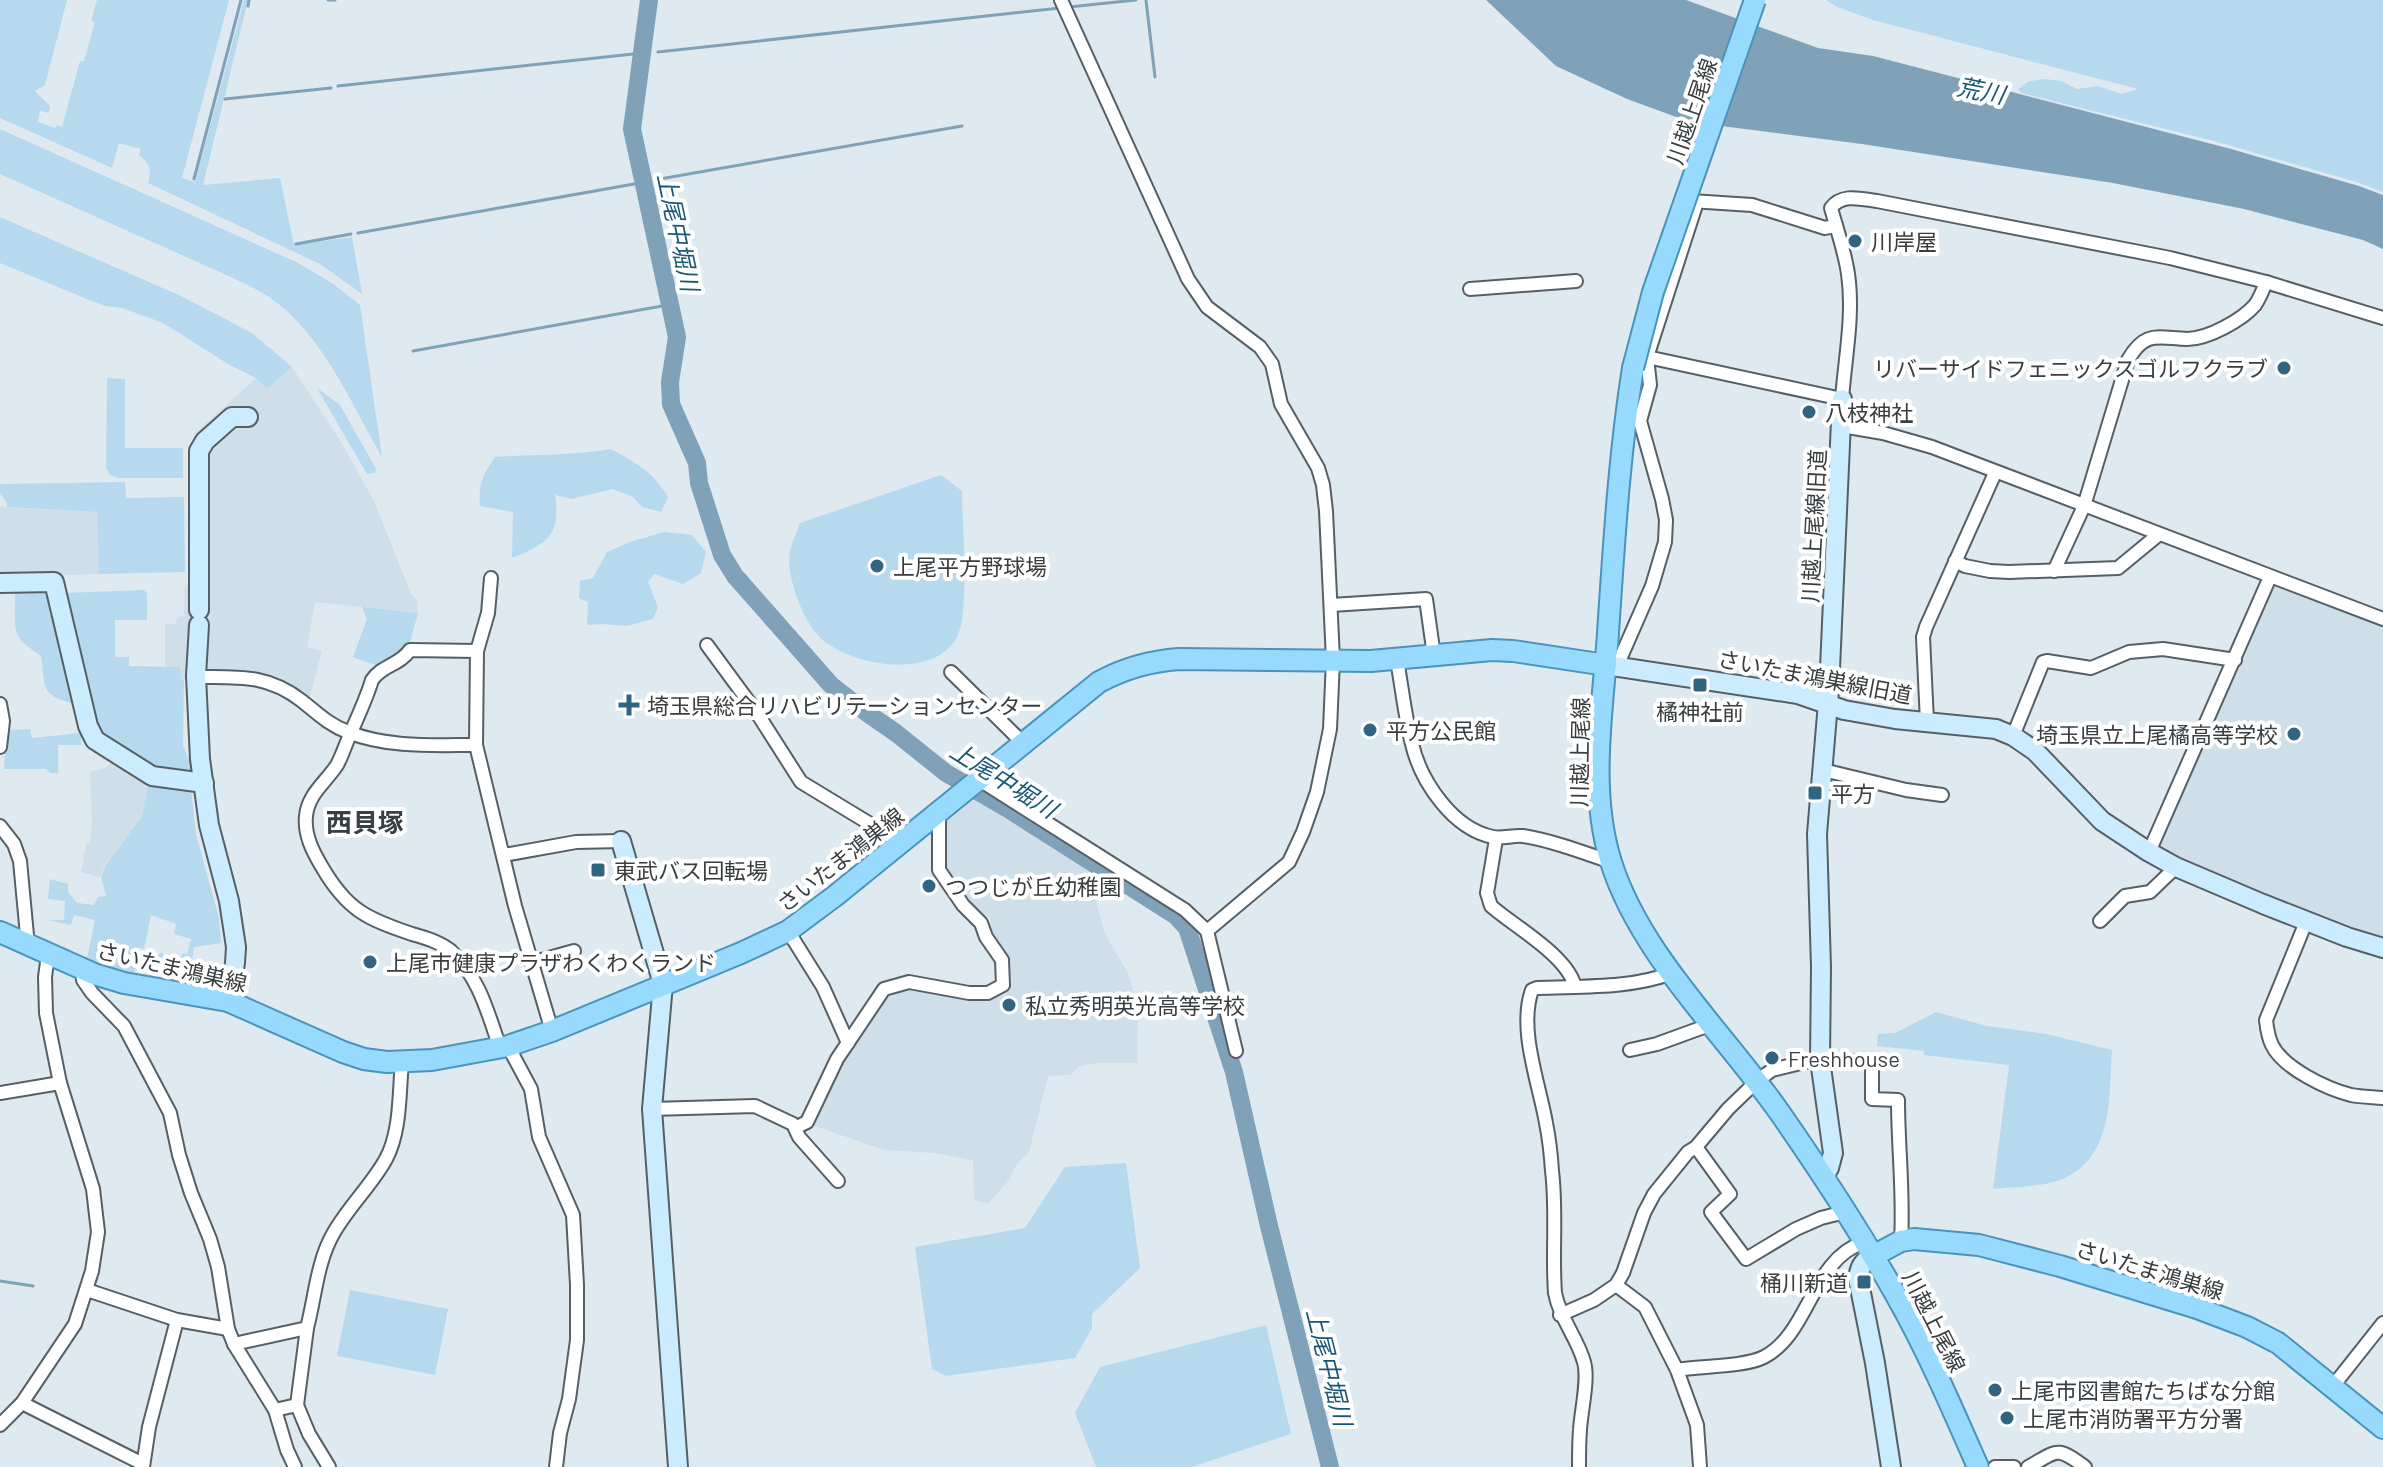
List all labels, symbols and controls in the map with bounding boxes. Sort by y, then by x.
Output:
street label: 川越上尾線 [1661,55,1721,167]
water label: 荒川 [1955,71,2010,109]
water label: 上尾中堀川 [652,170,706,297]
place label: 川岸屋 [1871,228,1937,254]
marker: 川岸屋 [1846,232,1864,250]
place label: リバーサイドフェニックスゴルフクラブ [1873,355,2268,381]
marker: リバーサイドフェニックスゴルフクラブ [2275,359,2293,377]
place label: 八枝神社 [1825,399,1913,425]
marker: 八枝神社 [1800,403,1818,421]
street label: 川越上尾線旧道 [1796,448,1830,604]
place label: 上尾平方野球場 [893,553,1047,579]
marker: 上尾平方野球場 [868,557,886,575]
street label: さいたま鴻巣線旧道 [1716,644,1914,708]
marker: 橘神社前 [1691,676,1709,694]
place label: 埼玉県総合リハビリテーションセンター [647,692,1043,718]
marker: 埼玉県総合リハビリテーションセンター [618,694,640,716]
street label: 川越上尾線 [1565,697,1593,807]
place label: 橘神社前 [1656,698,1744,724]
place label: 平方公民館 [1386,717,1496,743]
marker: 平方公民館 [1361,721,1379,739]
place label: 埼玉県立上尾橘高等学校 [2036,721,2278,747]
marker: 埼玉県立上尾橘高等学校 [2285,725,2303,743]
water label: 上尾中堀川 [945,735,1065,825]
place label: 平方 [1831,780,1875,806]
marker: 平方 [1806,784,1824,802]
street label: さいたま鴻巣線 [772,802,908,916]
district label: 西貝塚 [326,806,404,837]
place label: 東武バス回転場 [614,857,768,883]
marker: 東武バス回転場 [589,861,607,879]
place label: つつじが丘幼稚園 [945,873,1121,899]
marker: つつじが丘幼稚園 [920,877,938,895]
street label: さいたま鴻巣線 [94,936,250,996]
place label: 上尾市健康プラザわくわくランド [386,949,716,975]
marker: 上尾市健康プラザわくわくランド [361,953,379,971]
place label: 私立秀明英光高等学校 [1025,992,1245,1018]
marker: 私立秀明英光高等学校 [1000,996,1018,1014]
place label: Freshhouse [1788,1045,1900,1071]
marker: Freshhouse [1763,1049,1781,1067]
street label: さいたま鴻巣線 [2073,1234,2227,1304]
street label: 川越上尾線 [1898,1266,1972,1376]
place label: 桶川新道 [1760,1269,1848,1295]
marker: 桶川新道 [1855,1273,1873,1291]
water label: 上尾中堀川 [1301,1305,1359,1432]
place label: 上尾市図書館たちばな分館 [2011,1377,2275,1403]
marker: 上尾市図書館たちばな分館 [1986,1381,2004,1399]
place label: 上尾市消防署平方分署 [2023,1405,2243,1431]
marker: 上尾市消防署平方分署 [1998,1409,2016,1427]

